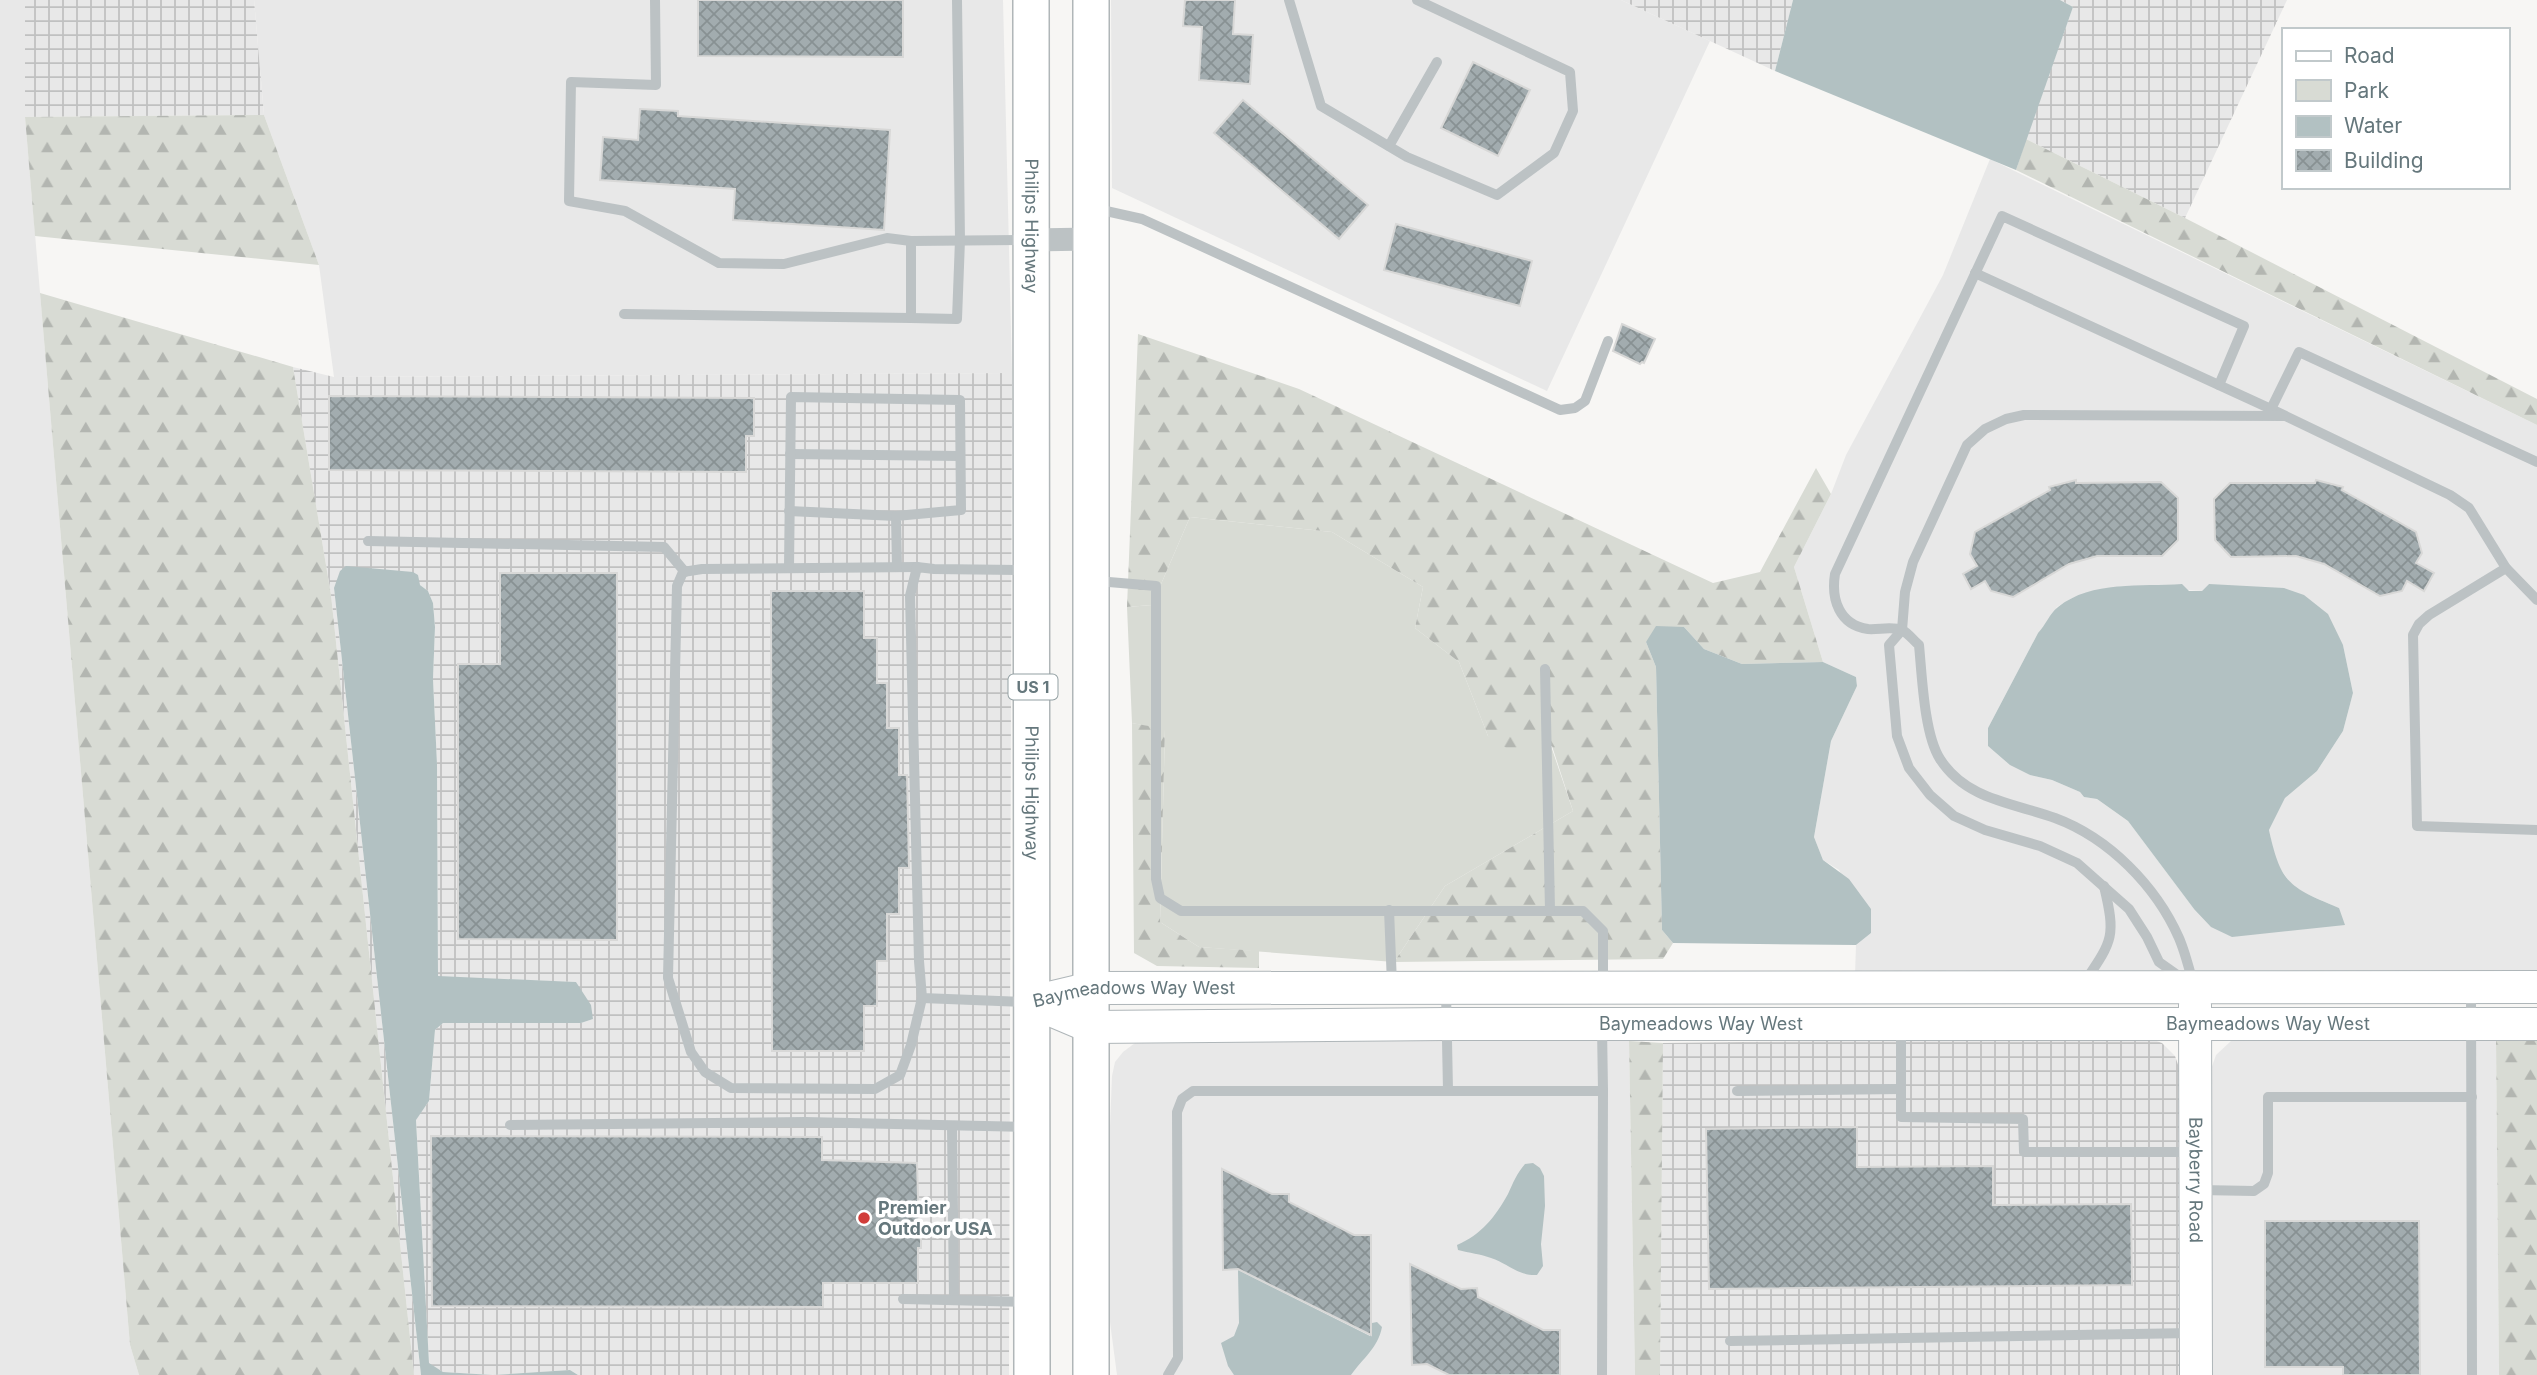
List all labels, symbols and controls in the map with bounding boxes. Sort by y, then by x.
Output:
legend [2282,28,2509,189]
text: Road [2344,43,2395,68]
text: Park [2344,78,2389,103]
text: Water [2344,113,2402,138]
text: Building [2344,148,2424,173]
street label: Philips Highway [1021,158,1042,294]
road number: US 1 [1009,674,1058,700]
street label: Philips Highway [1022,725,1043,861]
street label: Baymeadows Way West [1031,977,1235,1011]
street label: Baymeadows Way West [1599,1013,1803,1034]
street label: Baymeadows Way West [2166,1013,2370,1034]
street label: Bayberry Road [2185,1117,2207,1243]
place label: Premier Outdoor USA [878,1197,993,1239]
marker: Premier Outdoor USA [856,1210,872,1226]

